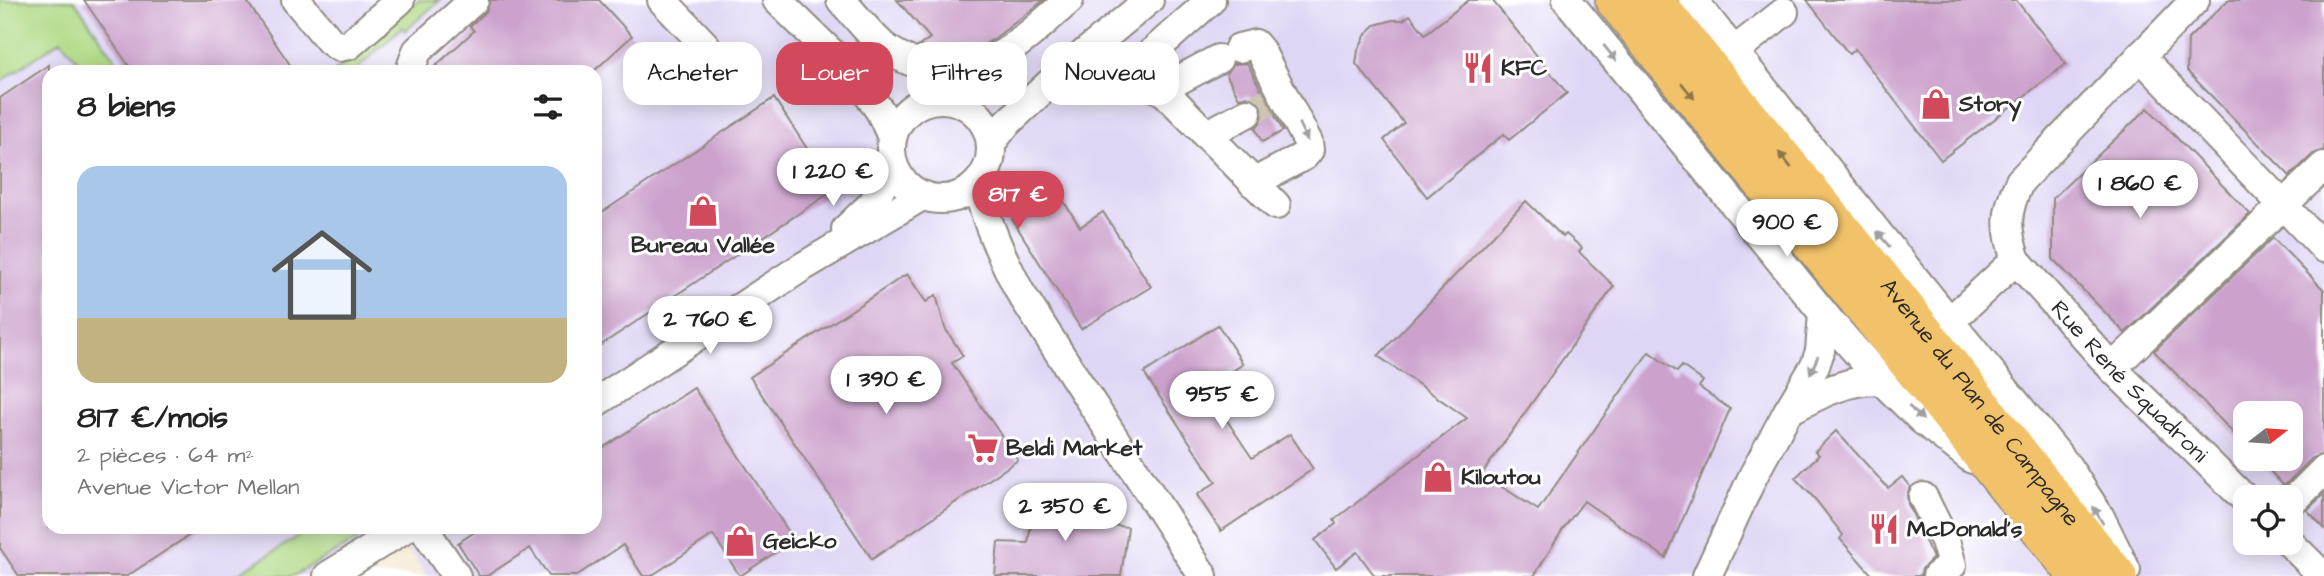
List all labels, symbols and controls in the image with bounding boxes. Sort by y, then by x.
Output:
chip: Acheter [623,42,762,105]
chip: Louer [776,42,893,105]
chip: Filtres [907,42,1027,105]
chip: Nouveau [1041,42,1179,105]
one-way arrow [1603,44,1618,62]
restaurant icon: KFC [1461,51,1495,85]
place label: KFC [1501,52,1548,84]
one-way arrow [1680,82,1695,100]
text: 8 biens [77,86,176,128]
shop icon: Story [1919,87,1953,121]
icon: filters [529,88,567,126]
place label: Story [1958,88,2022,122]
one-way arrow [1297,122,1308,142]
pin: 1 220 € [768,148,898,208]
one-way arrow [1778,151,1793,168]
text: 1 220 € [793,155,873,187]
pin: 1 860 € [2075,160,2205,220]
text: 1 860 € [2098,167,2182,199]
pin: 817 € [969,172,1067,231]
text: 817 € [988,178,1048,210]
shop icon: Bureau Vallée [686,194,720,228]
pin: 900 € [1738,200,1836,259]
text: 900 € [1752,206,1822,238]
icon: home [259,212,385,338]
place label: Bureau Vallée [631,229,776,261]
one-way arrow [1876,231,1891,248]
street label: Avenue du Plan de Campagne [1873,272,2087,533]
street label: Rue René Squadroni [2043,294,2215,470]
pin: 2 760 € [645,296,775,356]
text: 2 760 € [664,303,756,335]
one-way arrow [1808,355,1820,375]
pin: 1 390 € [821,356,951,416]
text: 1 390 € [847,363,925,395]
pin: 955 € [1173,372,1271,431]
text: 955 € [1185,378,1259,410]
text: 817 €/mois [77,397,228,439]
north arrow [2233,401,2303,471]
map controls [2233,401,2303,555]
one-way arrow [1907,405,1924,422]
supermarket icon: Beldi Market [966,431,1000,465]
place label: Beldi Market [1006,432,1143,464]
text: 2 pièces · 64 m² [77,439,254,471]
shop icon: Kiloutou [1421,460,1455,494]
place label: Kiloutou [1461,461,1541,493]
text: Avenue Victor Mellan [77,471,299,503]
pin: 2 350 € [1000,484,1130,543]
button: locate [2233,485,2303,555]
text: 2 350 € [1019,490,1111,522]
one-way arrow [2093,505,2105,525]
restaurant icon: McDonald's [1867,512,1901,546]
place label: McDonald's [1907,513,2023,545]
shop icon: Geicko [723,524,757,558]
place label: Geicko [763,525,837,557]

